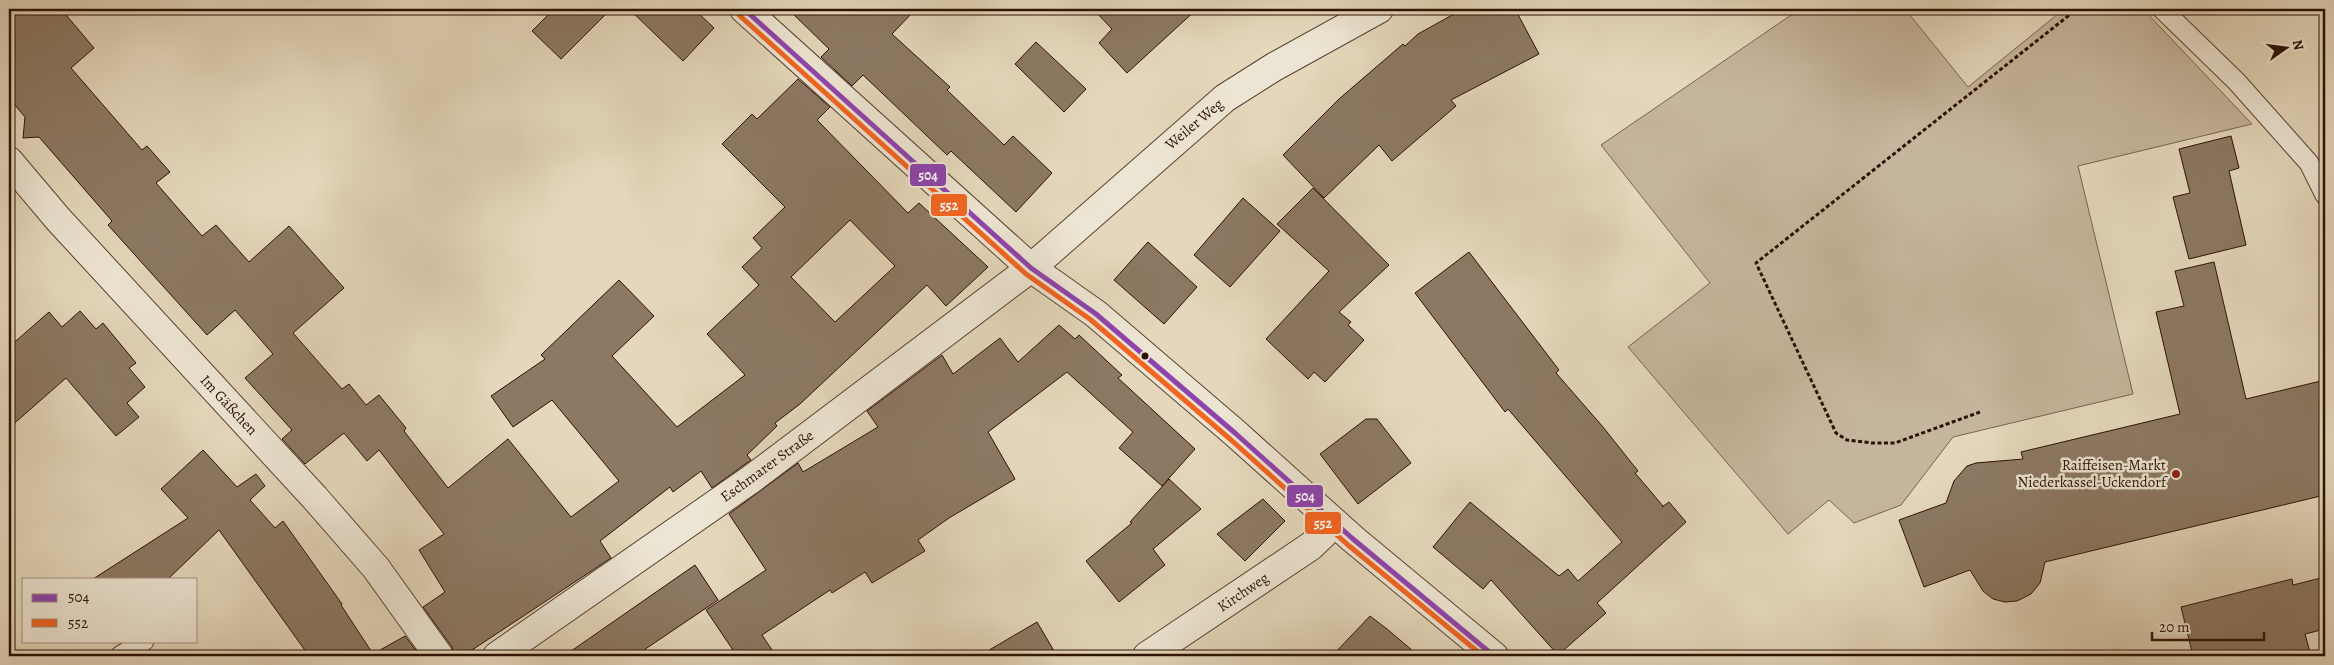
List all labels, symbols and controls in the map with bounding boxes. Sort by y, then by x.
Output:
north arrow [2262,22,2312,72]
text: N [2288,38,2309,52]
street label: Weiler Weg [1160,94,1228,155]
line badge: 504 [909,163,947,187]
text: 504 [918,166,938,185]
line badge: 552 [930,193,968,217]
text: 552 [940,196,959,215]
unlabelled marker [1140,351,1150,361]
street label: Im Gäßchen [196,370,262,440]
street label: Eschmarer Straße [716,425,818,507]
place label: Raiffeisen-Markt Niederkassel-Uckendorf [2018,455,2168,492]
marker: Raiffeisen-Markt Niederkassel-Uckendorf [2170,468,2182,480]
line badge: 504 [1286,484,1324,508]
text: 504 [1295,487,1315,506]
line badge: 552 [1304,511,1342,535]
text: 552 [1314,514,1333,533]
street label: Kirchweg [1213,567,1273,616]
legend [22,578,198,642]
text: 504 [68,587,89,607]
scale bar [2152,610,2264,642]
text: 552 [68,613,88,633]
text: 20 m [2159,617,2190,637]

